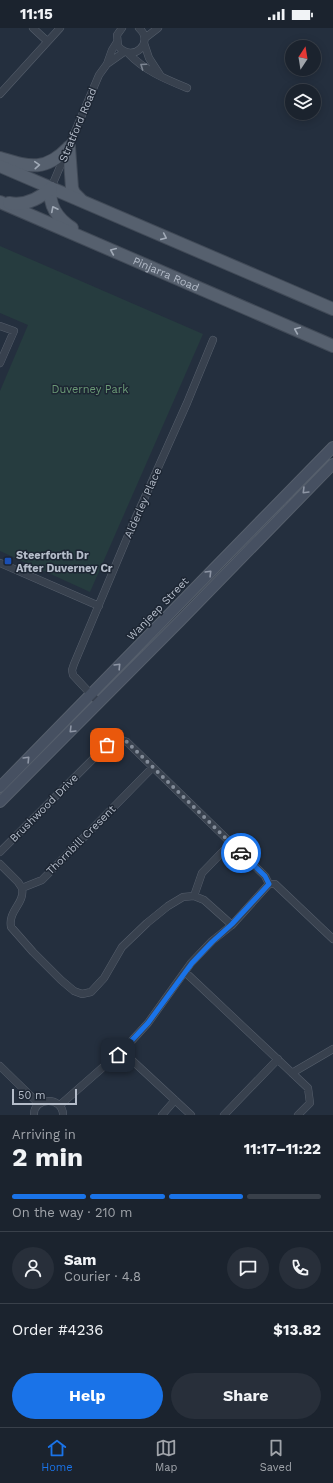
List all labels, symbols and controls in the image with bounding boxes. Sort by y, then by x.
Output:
text: 11:15 [20,5,53,23]
north arrow [285,40,321,76]
map controls [285,40,321,120]
one-way arrow [141,64,148,71]
button: layers [285,84,321,120]
street label: Stratford Road [57,86,99,164]
one-way arrow [34,160,40,169]
one-way arrow [52,206,59,214]
one-way arrow [159,232,167,240]
one-way arrow [110,248,118,256]
street label: Pinjarra Road [131,254,201,294]
one-way arrow [294,327,301,335]
park label: Duverney Park [52,383,128,396]
street label: Alderley Place [122,466,164,540]
one-way arrow [303,486,310,494]
place label: Steerforth Dr After Duverney Cr [16,549,113,575]
marker: Steerforth Dr After Duverney Cr [3,556,13,566]
one-way arrow [204,570,212,578]
street label: Wanjeep Street [125,575,192,643]
one-way arrow [113,663,121,671]
one-way arrow [69,725,77,733]
pin [90,728,124,762]
icon: bag [96,734,118,756]
one-way arrow [22,756,30,764]
street label: Brushwood Drive [7,771,81,845]
street label: Thornbill Cresent [44,802,119,877]
courier [221,833,261,873]
icon: car [230,842,252,864]
pin [101,1038,135,1072]
icon: home [107,1044,129,1066]
scale bar [12,1087,77,1106]
text: 50 m [18,1089,45,1102]
text: Arriving in [12,1127,76,1142]
text: 11:17–11:22 [244,1140,321,1158]
text: 2 min [12,1142,83,1172]
text: On the way · 210 m [12,1205,132,1220]
button: person [12,1247,54,1289]
button: chat [227,1247,269,1289]
button: phone [279,1247,321,1289]
text: Sam [64,1251,96,1269]
text: Courier · 4.8 [64,1269,141,1284]
text: Order #4236 [12,1321,103,1339]
text: $13.82 [273,1321,321,1339]
button: Help [12,1373,163,1419]
button: Share [171,1373,321,1419]
tab: Home [41,1437,73,1474]
tab: Map [155,1437,177,1474]
tab: Saved [260,1437,292,1474]

